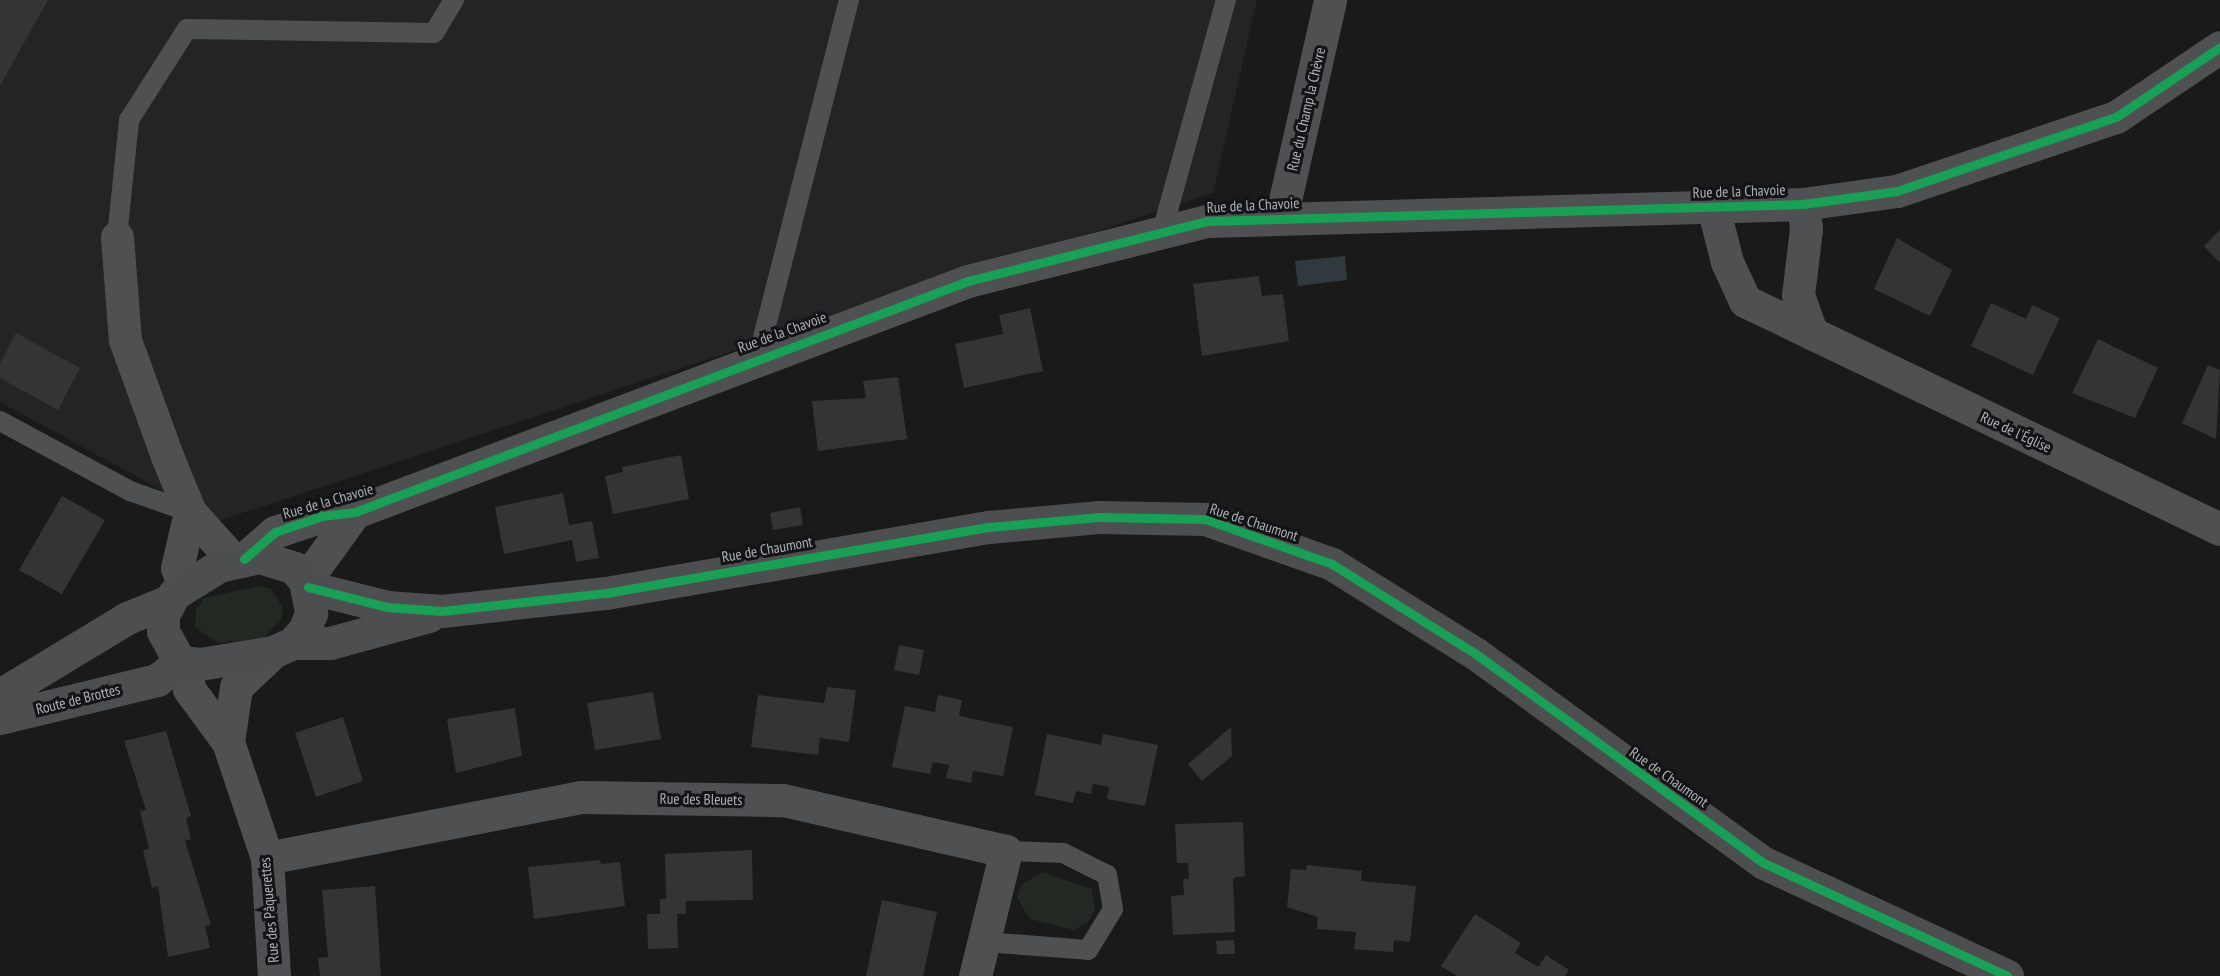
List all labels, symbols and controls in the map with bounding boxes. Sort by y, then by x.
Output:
street label: Rue du Champ la Chèvre [1283,45,1329,173]
street label: Rue de la Chavoie [1692,180,1786,202]
street label: Rue de la Chavoie [1206,194,1300,216]
street label: Rue de la Chavoie [735,308,829,356]
street label: Rue de l'Église [1978,408,2054,456]
street label: Rue de la Chavoie [281,480,375,522]
street label: Rue de Chaumont [1208,499,1300,545]
street label: Rue de Chaumont [720,532,814,566]
street label: Route de Brottes [34,680,122,718]
street label: Rue de Chaumont [1626,743,1712,811]
street label: Rue des Bleuets [660,789,742,809]
street label: Rue des Pâquerettes [255,857,283,963]

